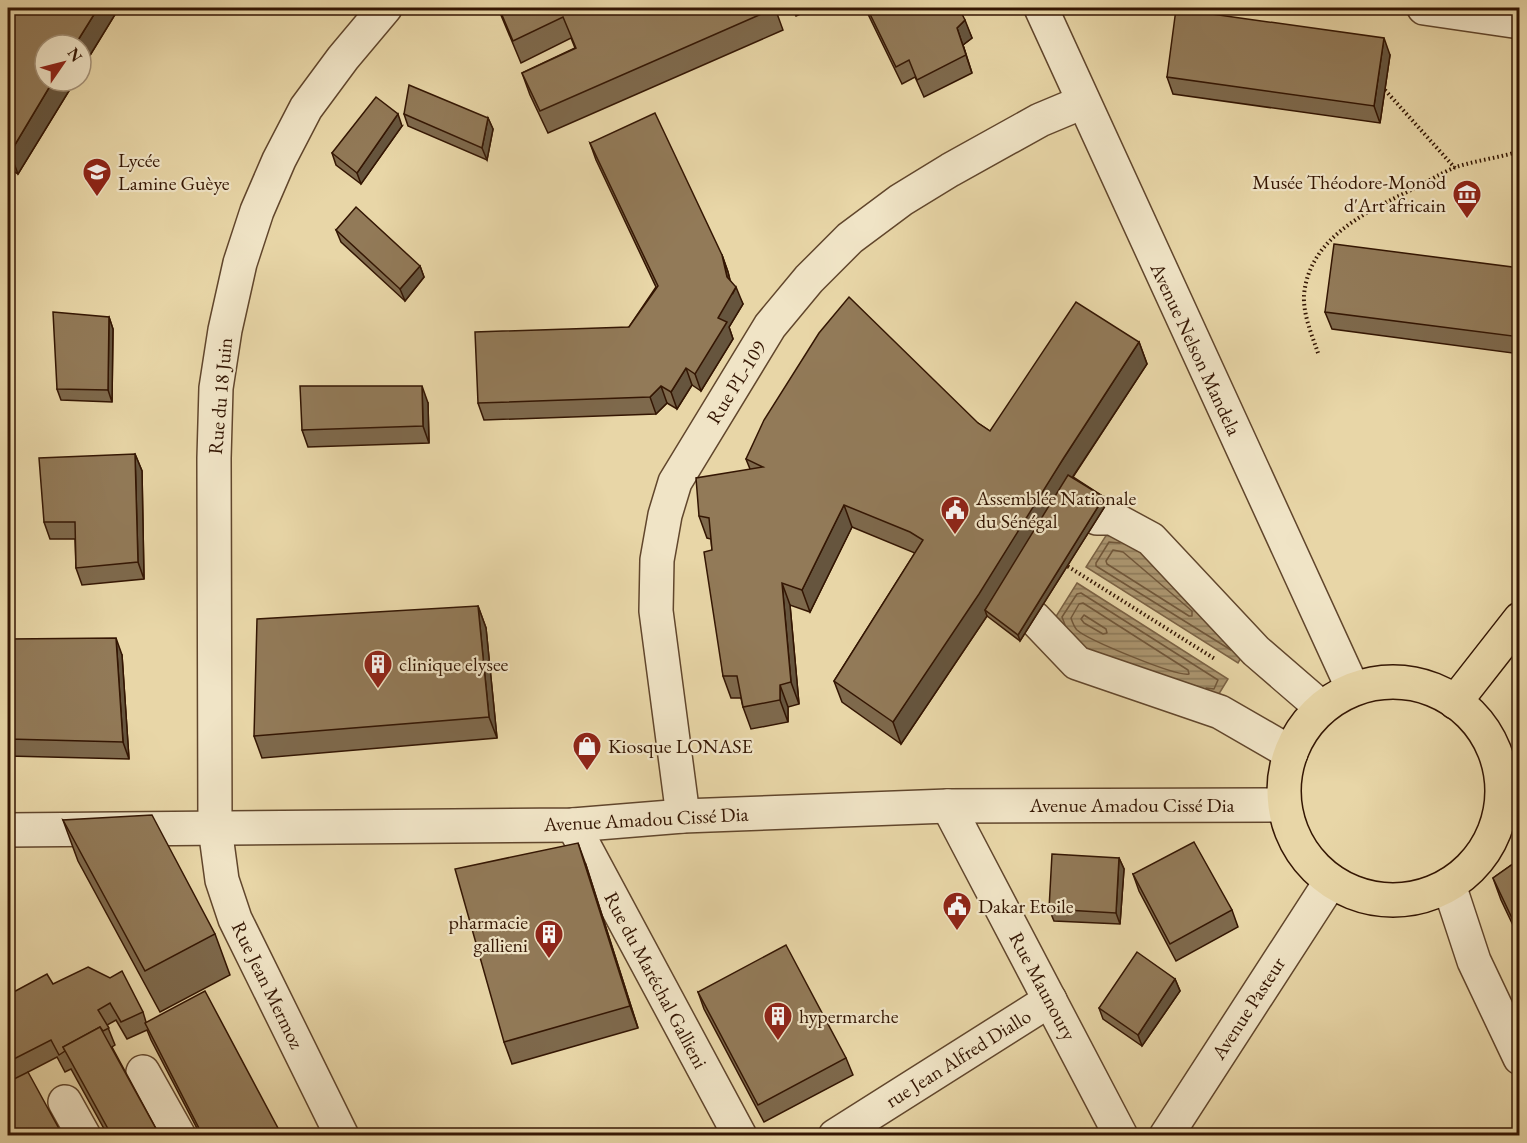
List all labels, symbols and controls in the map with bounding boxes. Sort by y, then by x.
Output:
north arrow [33,33,93,93]
text: N [63,43,87,66]
place label: Lycée Lamine Guèye [118,147,230,196]
school or university icon: Lycée Lamine Guèye [81,156,113,198]
place label: Musée Théodore-Monod d'Art africain [1252,169,1447,218]
museum icon: Musée Théodore-Monod d'Art africain [1451,178,1483,220]
street label: Avenue Nelson Mandela [1144,258,1247,440]
street label: Rue PL-109 [700,335,772,429]
street label: Rue du 18 Juin [202,336,238,456]
place label: Assemblée Nationale du Sénégal [975,485,1137,534]
public building icon: Assemblée Nationale du Sénégal [939,494,971,536]
building icon: clinique elysee [362,648,394,690]
place label: clinique elysee [399,651,508,677]
shop icon: Kiosque LONASE [571,730,603,772]
place label: Kiosque LONASE [608,733,753,759]
street label: Avenue Amadou Cissé Dia [1028,792,1235,818]
street label: Avenue Amadou Cissé Dia [542,801,749,837]
street label: Rue du Maréchal Gallieni [598,887,714,1073]
public building icon: Dakar Etoile [941,890,973,932]
place label: Dakar Etoile [978,893,1074,919]
place label: pharmacie gallieni [449,909,528,958]
street label: Rue Jean Mermoz [226,917,310,1053]
building icon: pharmacie gallieni [533,918,565,960]
street label: Rue Maunoury [1004,927,1083,1045]
street label: Avenue Pasteur [1205,952,1291,1065]
building icon: hypermarche [762,1000,794,1042]
place label: hypermarche [799,1003,899,1029]
street label: rue Jean Alfred Diallo [880,1003,1036,1113]

